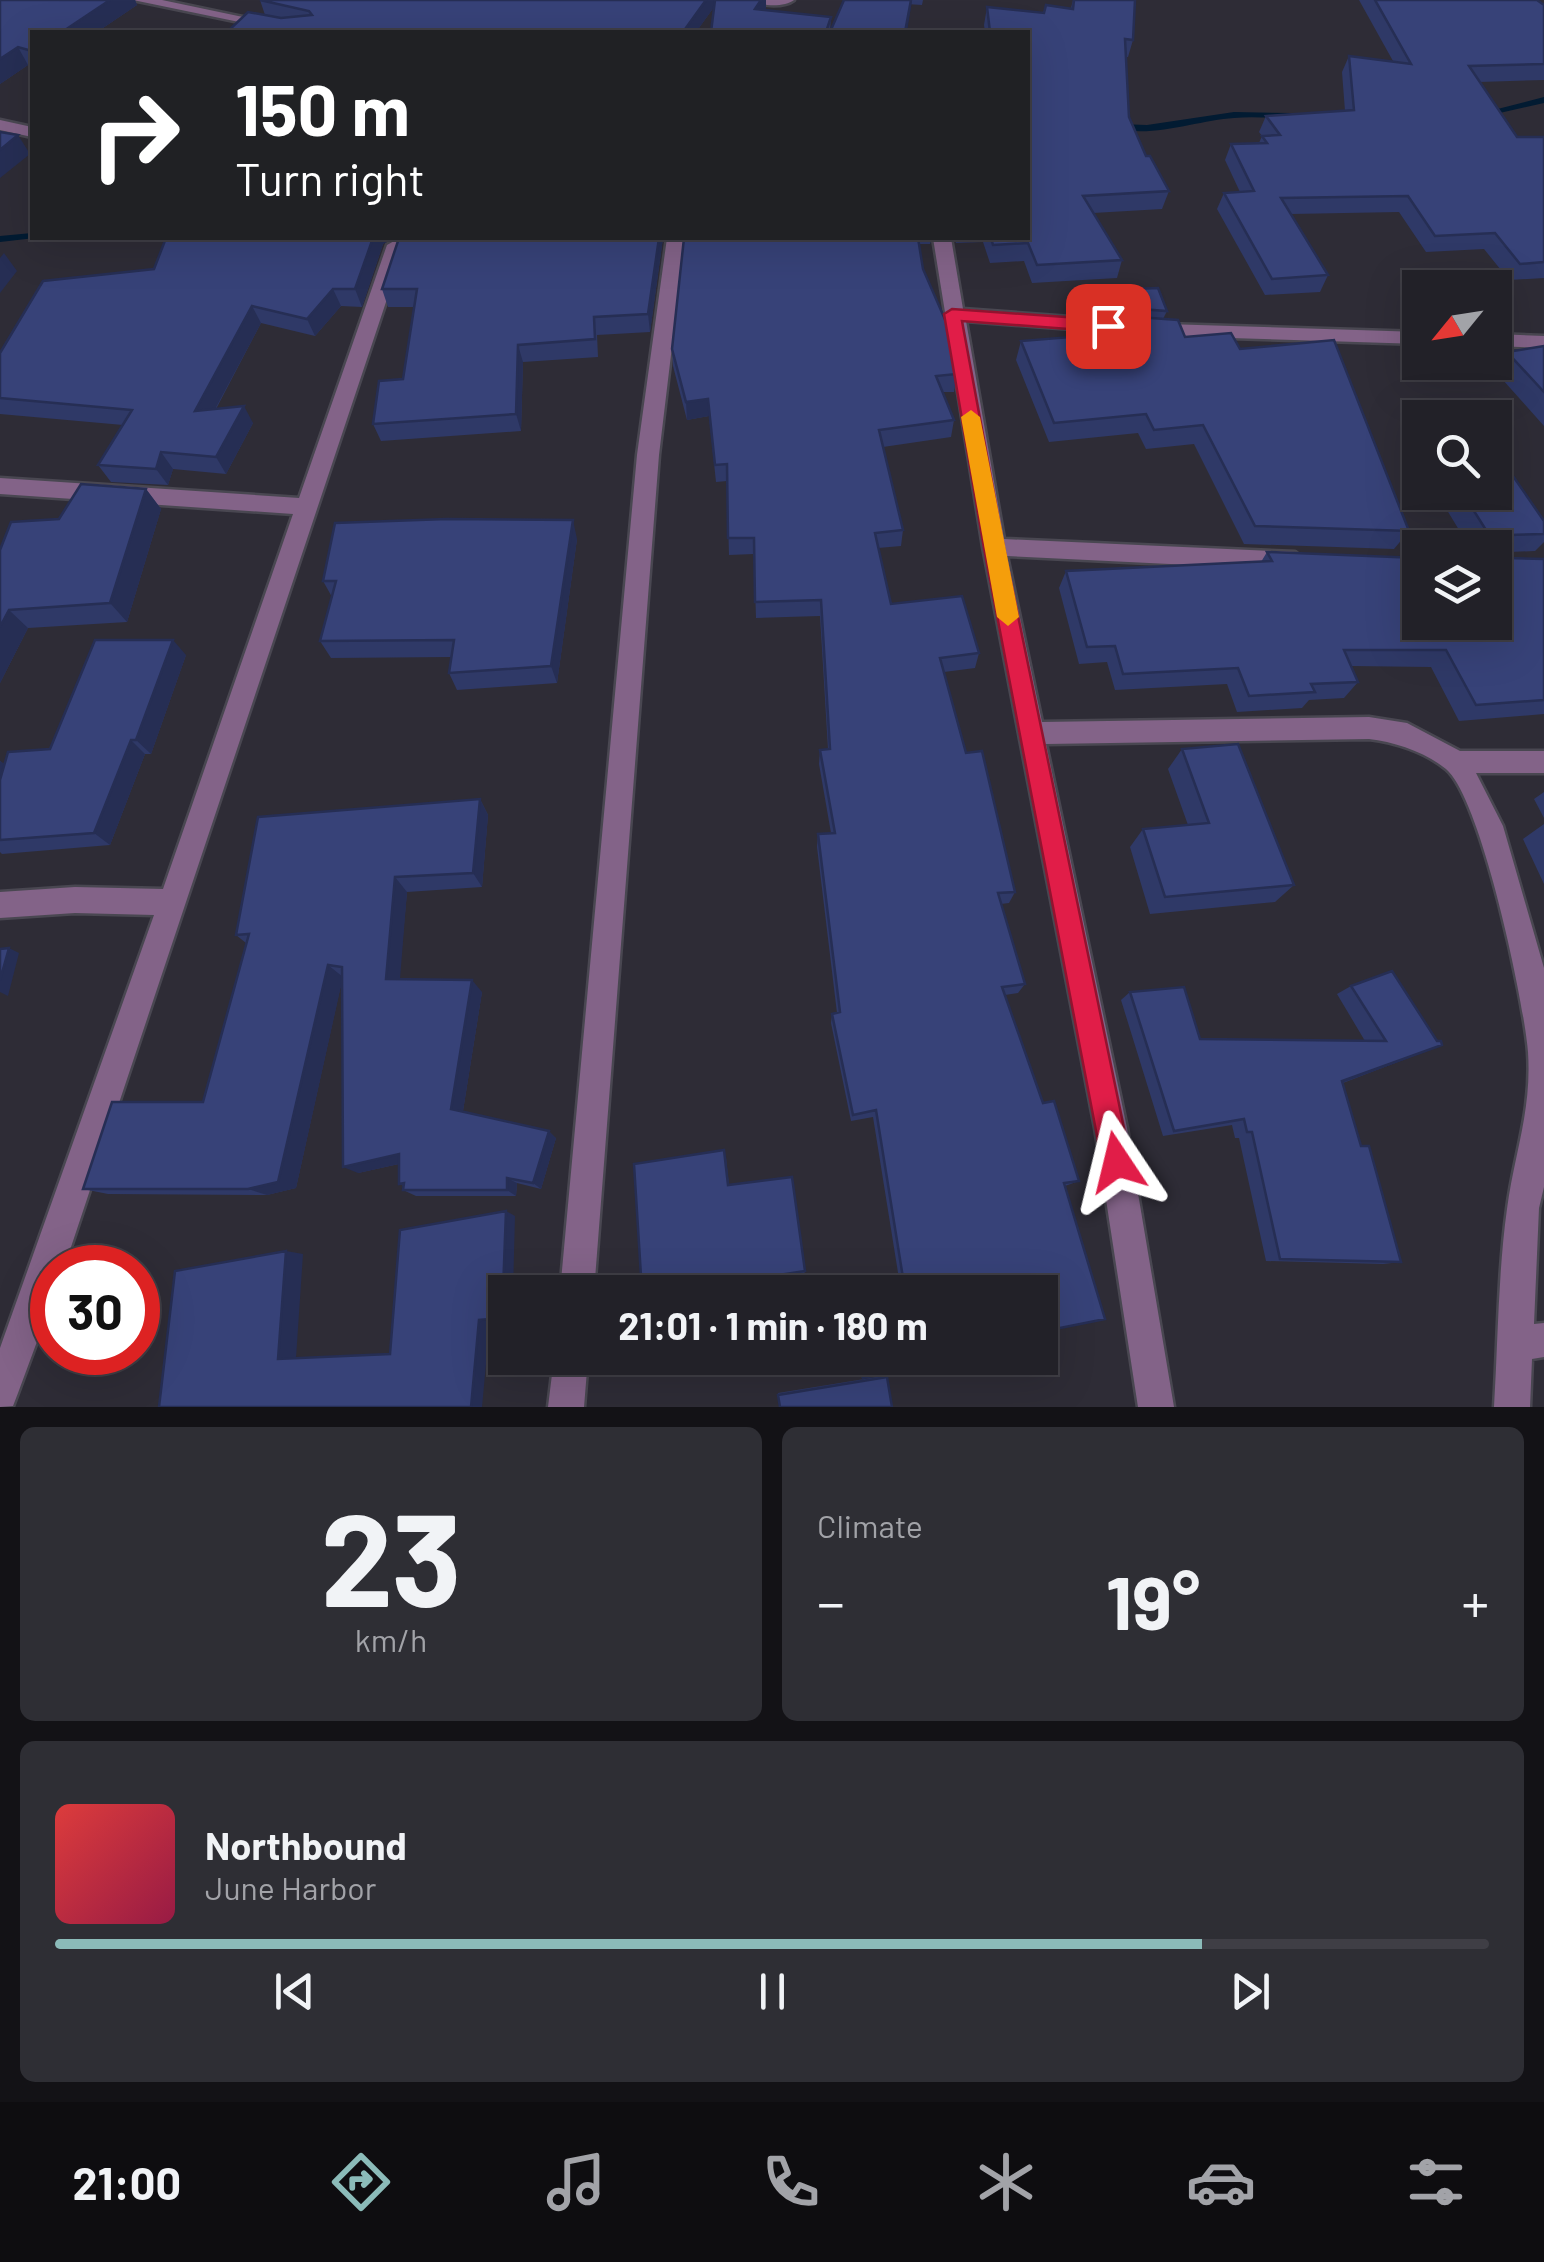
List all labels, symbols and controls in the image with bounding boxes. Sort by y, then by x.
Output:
text: 150 m [235,66,410,150]
icon: right [70,70,200,200]
text: Turn right [235,151,425,205]
north arrow [1402,270,1512,380]
map controls [1402,270,1512,640]
pin [1066,284,1151,369]
icon: arrive [1081,299,1136,354]
button: search [1402,400,1512,510]
button: layers [1402,530,1512,640]
position arrow [1065,1110,1169,1214]
speed limit sign: 30 [30,1245,160,1375]
text: 21:01 · 1 min · 180 m [618,1302,928,1348]
text: 23 [320,1477,462,1633]
text: Climate [817,1506,923,1544]
text: 19° [1106,1555,1200,1645]
text: − [817,1568,845,1634]
text: + [1461,1568,1489,1634]
text: km/h [355,1620,427,1658]
text: Northbound [205,1822,407,1868]
text: June Harbor [205,1868,376,1906]
icon: previous [267,1964,322,2019]
icon: pause [745,1964,800,2019]
icon: next [1223,1964,1278,2019]
icon: directions [326,2147,396,2217]
icon: music [541,2147,611,2217]
icon: phone [756,2147,826,2217]
icon: climate [971,2147,1041,2217]
icon: car [1186,2147,1256,2217]
icon: filters [1401,2147,1471,2217]
text: 21:00 [73,2155,181,2209]

